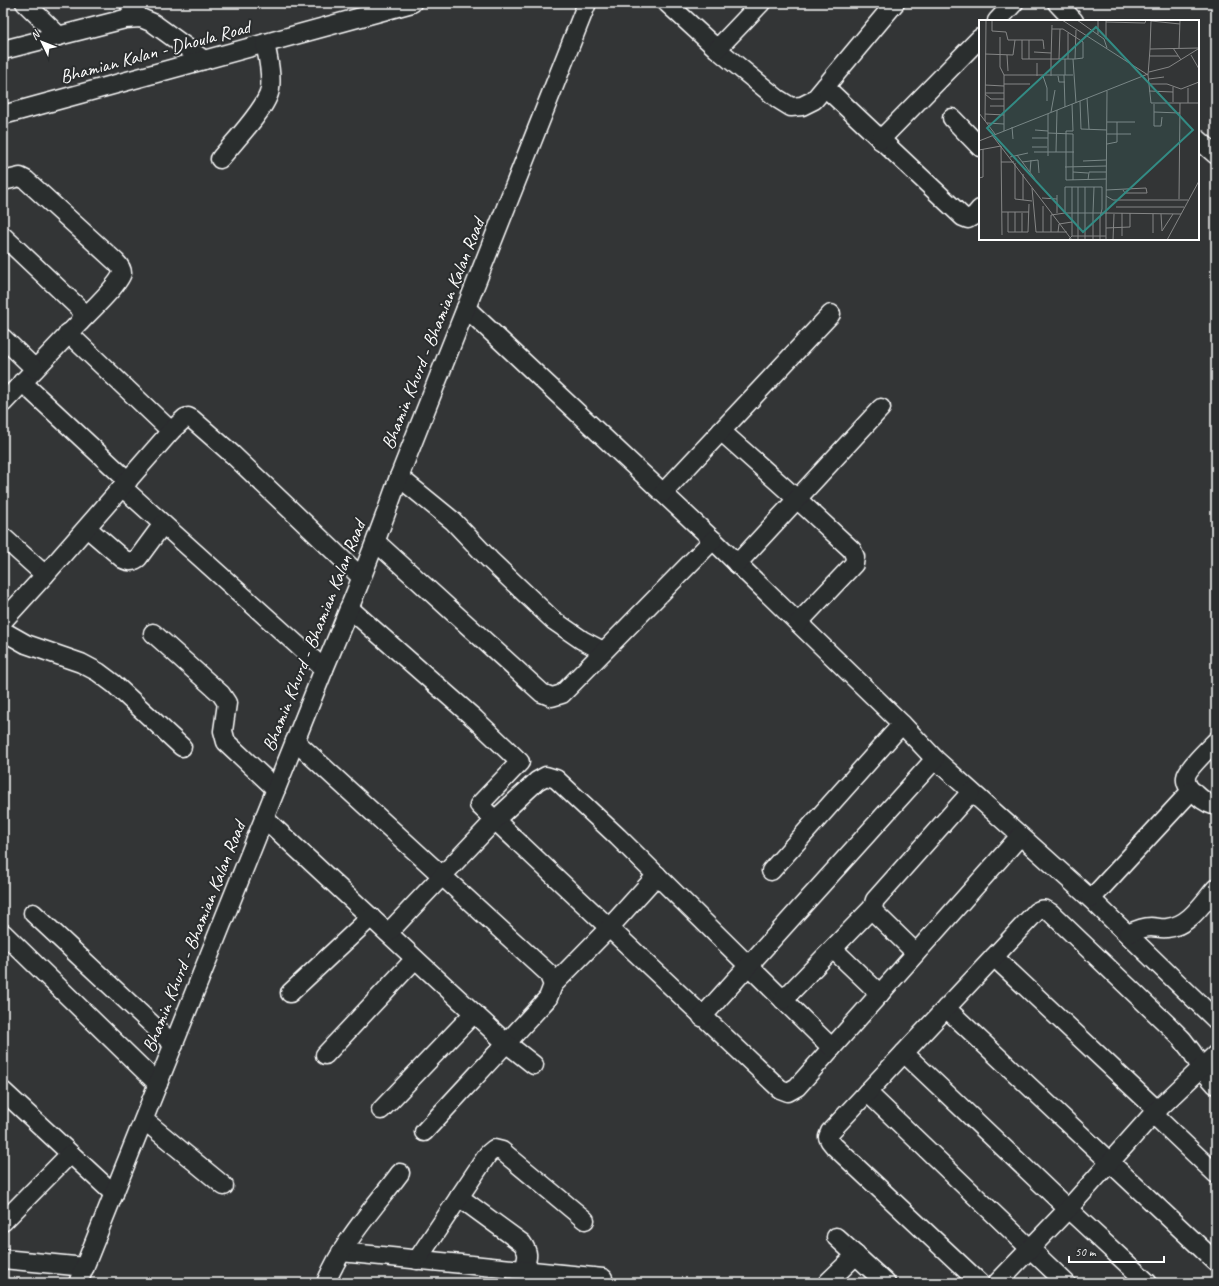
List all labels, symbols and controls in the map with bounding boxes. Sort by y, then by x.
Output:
street label: Bhamian Kalan - Dhoula Road [57,14,255,89]
inset map [979,20,1199,240]
north arrow [22,22,62,62]
text: N [27,26,44,42]
street label: Bhamin Khurd - Bhamian Kalan Road [376,213,491,453]
street label: Bhamin Khurd - Bhamian Kalan Road [257,515,372,755]
street label: Bhamin Khurd - Bhamian Kalan Road [137,816,252,1056]
scale bar [1069,1238,1164,1264]
text: 50 m [1075,1244,1097,1260]

